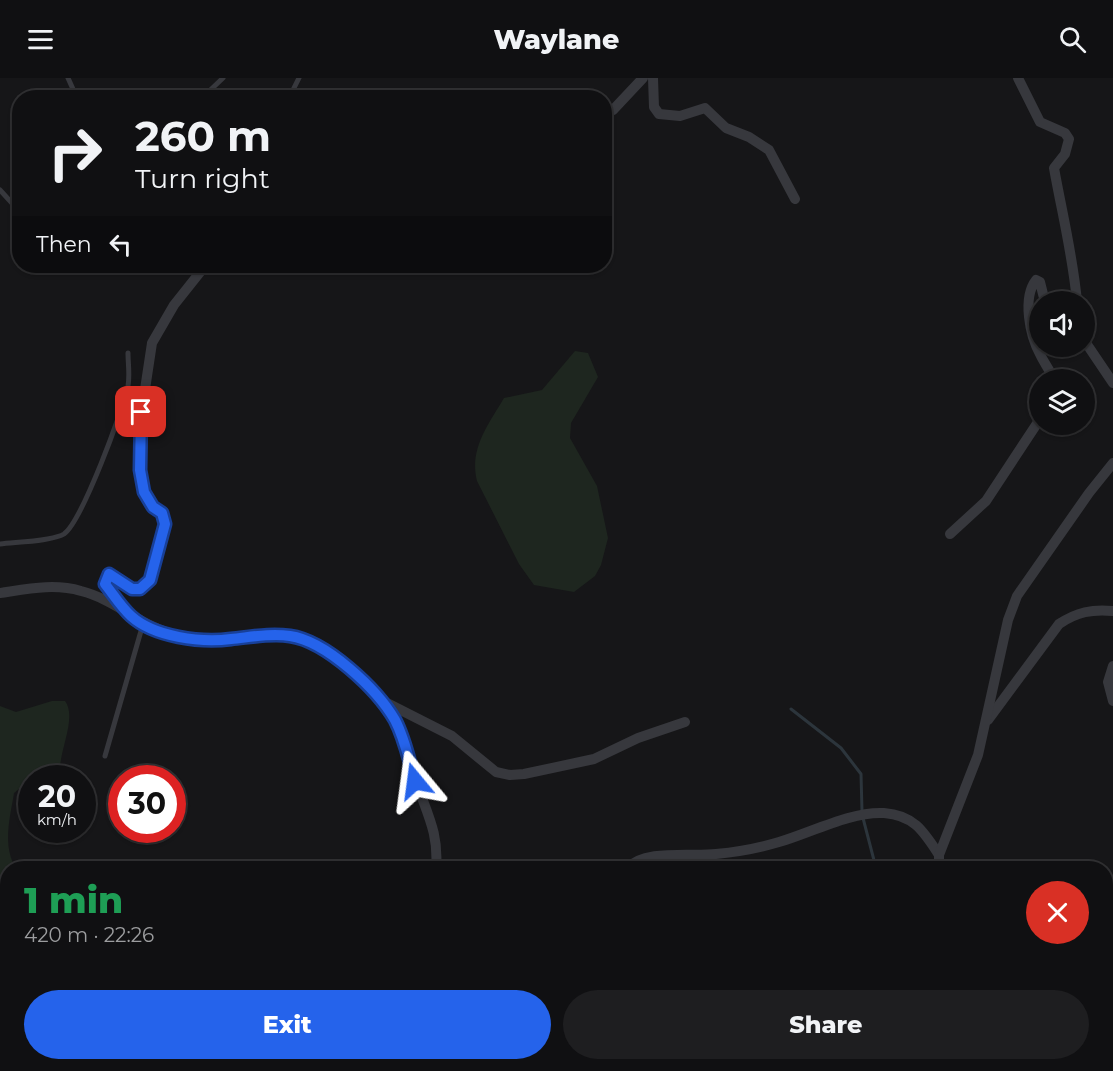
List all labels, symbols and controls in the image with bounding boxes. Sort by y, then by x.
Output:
icon: menu [24,23,57,56]
text: Waylane [494,23,619,56]
icon: search [1056,23,1089,56]
text: 260 m [135,110,271,162]
icon: right [36,114,114,192]
text: Turn right [135,162,270,195]
icon: left [104,228,137,261]
text: Then [36,231,92,258]
map controls [1029,291,1095,435]
button: sound [1029,291,1095,357]
button: layers [1029,369,1095,435]
pin [115,386,166,437]
icon: arrive [124,395,157,428]
position arrow [383,749,447,813]
speed limit sign: 30 [108,765,186,843]
text: 20 [38,778,76,815]
text: km/h [37,810,77,829]
text: 1 min [24,878,123,922]
button: close [1026,881,1089,944]
text: 420 m · 22:26 [24,923,154,947]
button: Exit [24,990,551,1059]
button: Share [563,990,1089,1059]

